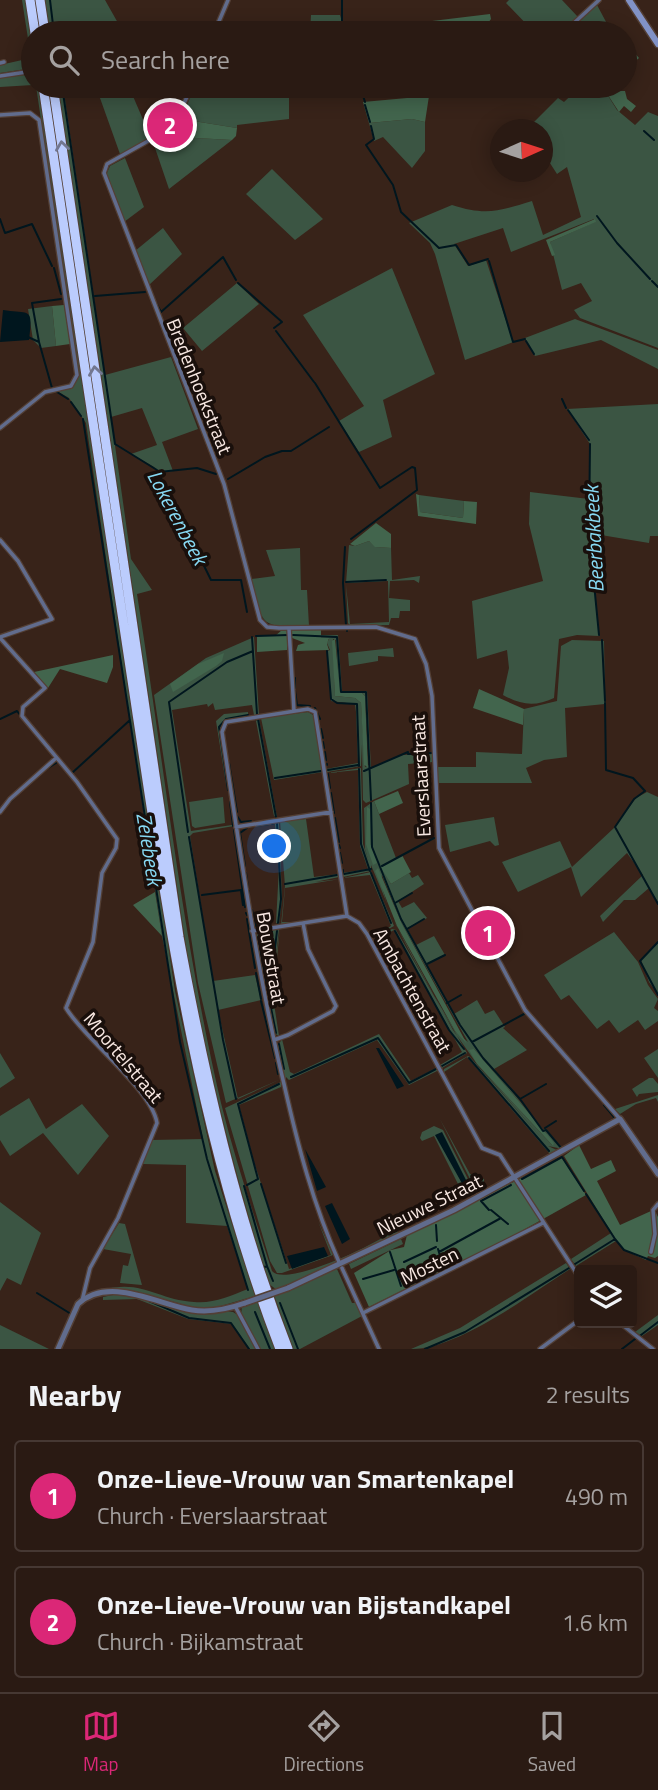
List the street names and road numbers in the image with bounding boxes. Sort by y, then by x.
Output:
street label: Bredenhoekstraat [160,314,241,459]
street label: Everslaarstraat [402,714,438,838]
street label: Bouwstraat [250,909,294,1007]
street label: Ambachtenstraat [367,922,460,1058]
street label: Moortelstraat [77,1005,171,1109]
street label: Nieuwe Straat [371,1166,487,1242]
street label: Mosten [395,1239,463,1291]

